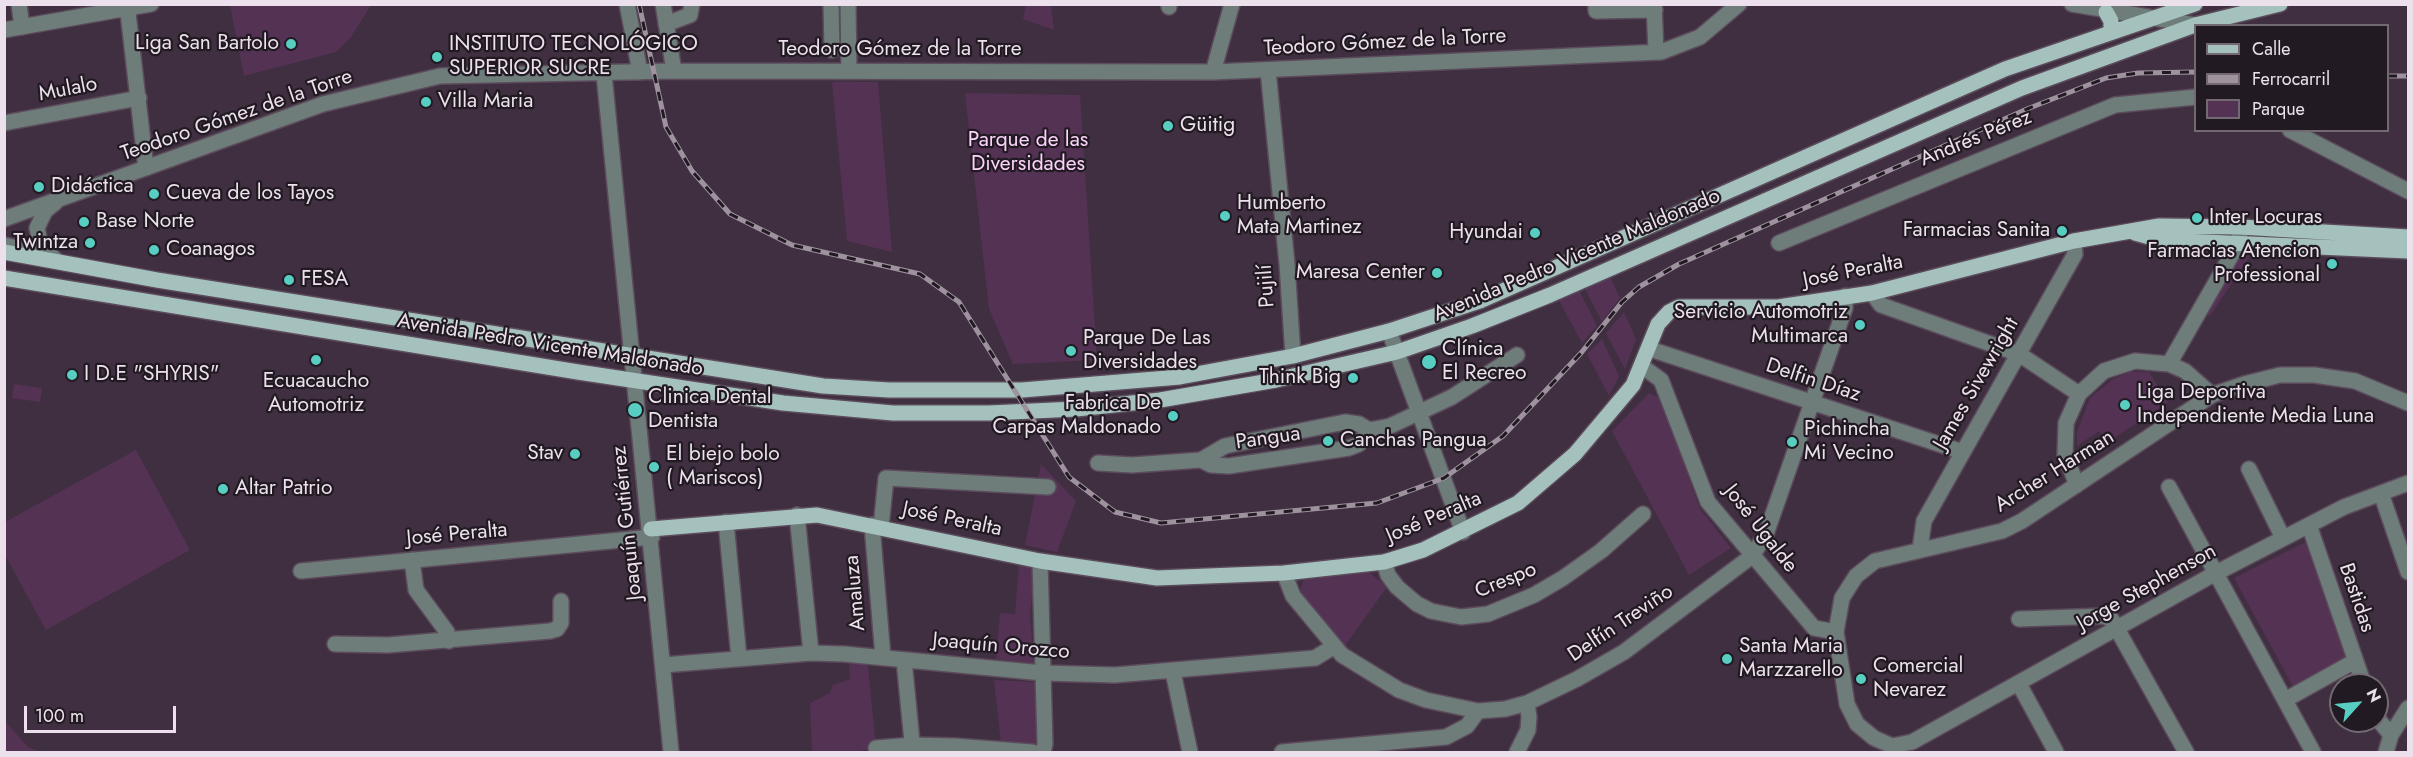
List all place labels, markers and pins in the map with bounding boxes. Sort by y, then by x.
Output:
place label: Liga San Bartolo [135,31,279,57]
place label: INSTITUTO TECNOLÓGICO SUPERIOR SUCRE [449,32,698,82]
marker: Liga San Bartolo [284,37,298,51]
marker: INSTITUTO TECNOLÓGICO SUPERIOR SUCRE [430,50,444,64]
place label: Villa Maria [438,89,533,115]
marker: Villa Maria [419,95,433,109]
place label: Güitig [1180,113,1235,139]
marker: Güitig [1161,119,1175,133]
place label: Didáctica [51,174,134,200]
marker: Didáctica [32,180,46,194]
place label: Cueva de los Tayos [166,181,334,207]
marker: Cueva de los Tayos [147,187,161,201]
place label: Humberto Mata Martinez [1237,191,1362,241]
place label: Inter Locuras [2209,205,2322,231]
place label: Base Norte [96,209,194,235]
marker: Humberto Mata Martinez [1218,209,1232,223]
marker: Inter Locuras [2190,211,2204,225]
marker: Base Norte [77,215,91,229]
place label: Farmacias Sanita [1903,218,2050,244]
place label: Hyundai [1449,220,1523,246]
marker: Farmacias Sanita [2055,224,2069,238]
marker: Hyundai [1528,226,1542,240]
place label: Twintza [13,230,78,256]
marker: Twintza [83,236,97,250]
place label: Coanagos [166,237,255,263]
place label: Farmacias Atencion Professional [2147,239,2320,289]
marker: Coanagos [147,243,161,257]
marker: Farmacias Atencion Professional [2325,257,2339,271]
place label: Maresa Center [1296,260,1425,286]
marker: Maresa Center [1430,266,1444,280]
place label: FESA [301,267,348,293]
marker: FESA [282,273,296,287]
place label: Servicio Automotriz Multimarca [1674,300,1848,350]
marker: Servicio Automotriz Multimarca [1853,318,1867,332]
place label: Parque De Las Diversidades [1083,326,1210,376]
place label: Clínica El Recreo [1442,337,1526,387]
marker: Parque De Las Diversidades [1064,344,1078,358]
marker: Ecuacaucho Automotriz [309,353,323,367]
marker: Clínica El Recreo [1420,353,1438,371]
place label: I D.E "SHYRIS" [84,362,219,388]
place label: Think Big [1259,365,1341,391]
marker: I D.E "SHYRIS" [65,368,79,382]
place label: Ecuacaucho Automotriz [263,369,369,419]
marker: Think Big [1346,371,1360,385]
place label: Liga Deportiva Independiente Media Luna [2137,380,2374,430]
place label: Clinica Dental Dentista [648,385,772,435]
place label: Fabrica De Carpas Maldonado [993,391,1161,441]
marker: Liga Deportiva Independiente Media Luna [2118,398,2132,412]
marker: Clinica Dental Dentista [626,401,644,419]
marker: Fabrica De Carpas Maldonado [1166,409,1180,423]
place label: Pichincha Mi Vecino [1804,417,1894,467]
place label: Canchas Pangua [1340,428,1487,454]
marker: Canchas Pangua [1321,434,1335,448]
marker: Pichincha Mi Vecino [1785,435,1799,449]
place label: Stav [527,441,563,467]
place label: El biejo bolo ( Mariscos) [666,442,780,492]
marker: Stav [568,447,582,461]
marker: El biejo bolo ( Mariscos) [647,460,661,474]
place label: Altar Patrio [235,476,332,502]
marker: Altar Patrio [216,482,230,496]
place label: Santa Maria Marzzarello [1739,634,1843,684]
marker: Santa Maria Marzzarello [1720,652,1734,666]
place label: Comercial Nevarez [1873,654,1963,704]
marker: Comercial Nevarez [1854,672,1868,686]

